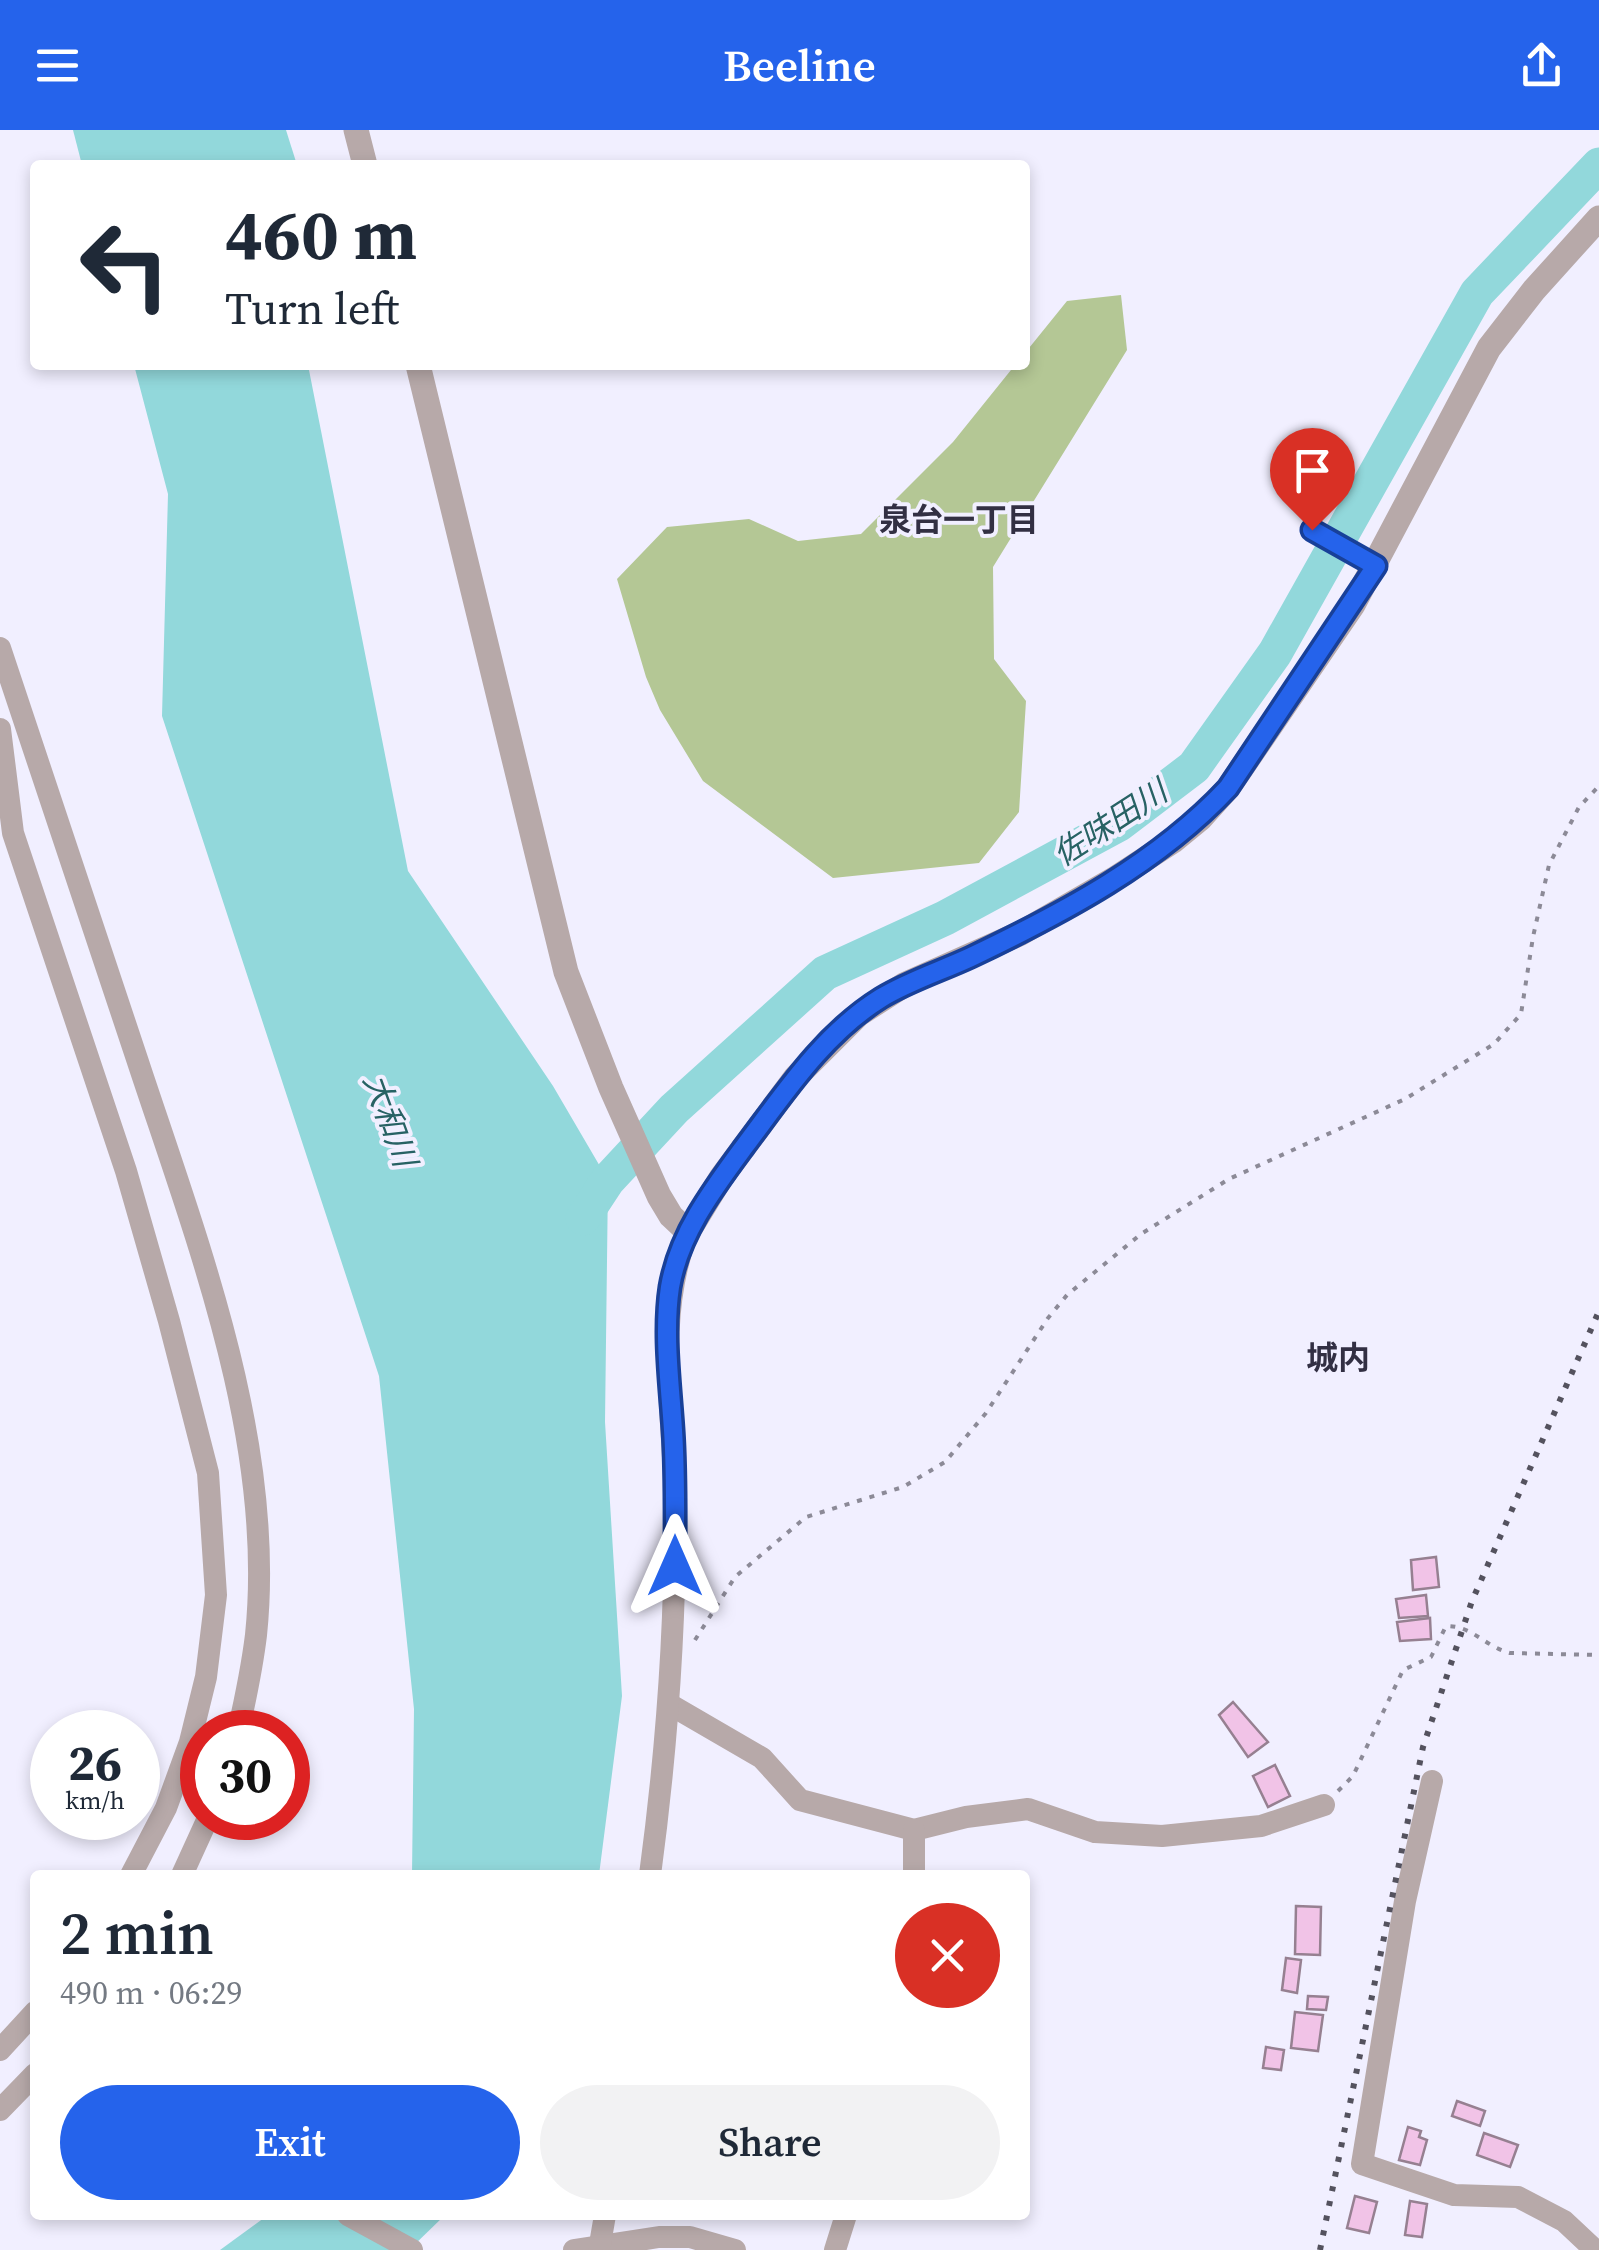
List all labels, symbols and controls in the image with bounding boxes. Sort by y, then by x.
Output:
text: Beeline [723,34,876,96]
icon: menu [30,38,85,93]
icon: share [1514,38,1569,93]
text: 460 m [225,186,417,282]
icon: left [60,200,190,330]
text: Turn left [225,277,399,339]
pin [1270,428,1355,531]
icon: arrive [1285,443,1340,498]
district label: 泉台一丁目 [879,498,1039,542]
water label: 佐味田川 [1044,768,1178,876]
water label: 大和川 [353,1067,428,1175]
district label: 城内 [1306,1336,1370,1380]
position arrow [623,1514,727,1618]
speed limit sign: 30 [180,1710,310,1840]
text: 26 [68,1728,122,1797]
text: km/h [65,1783,125,1817]
text: 2 min [60,1892,214,1974]
button: close [895,1903,1000,2008]
text: 490 m · 06:29 [60,1971,242,2015]
button: Exit [60,2085,520,2200]
button: Share [540,2085,1000,2200]

